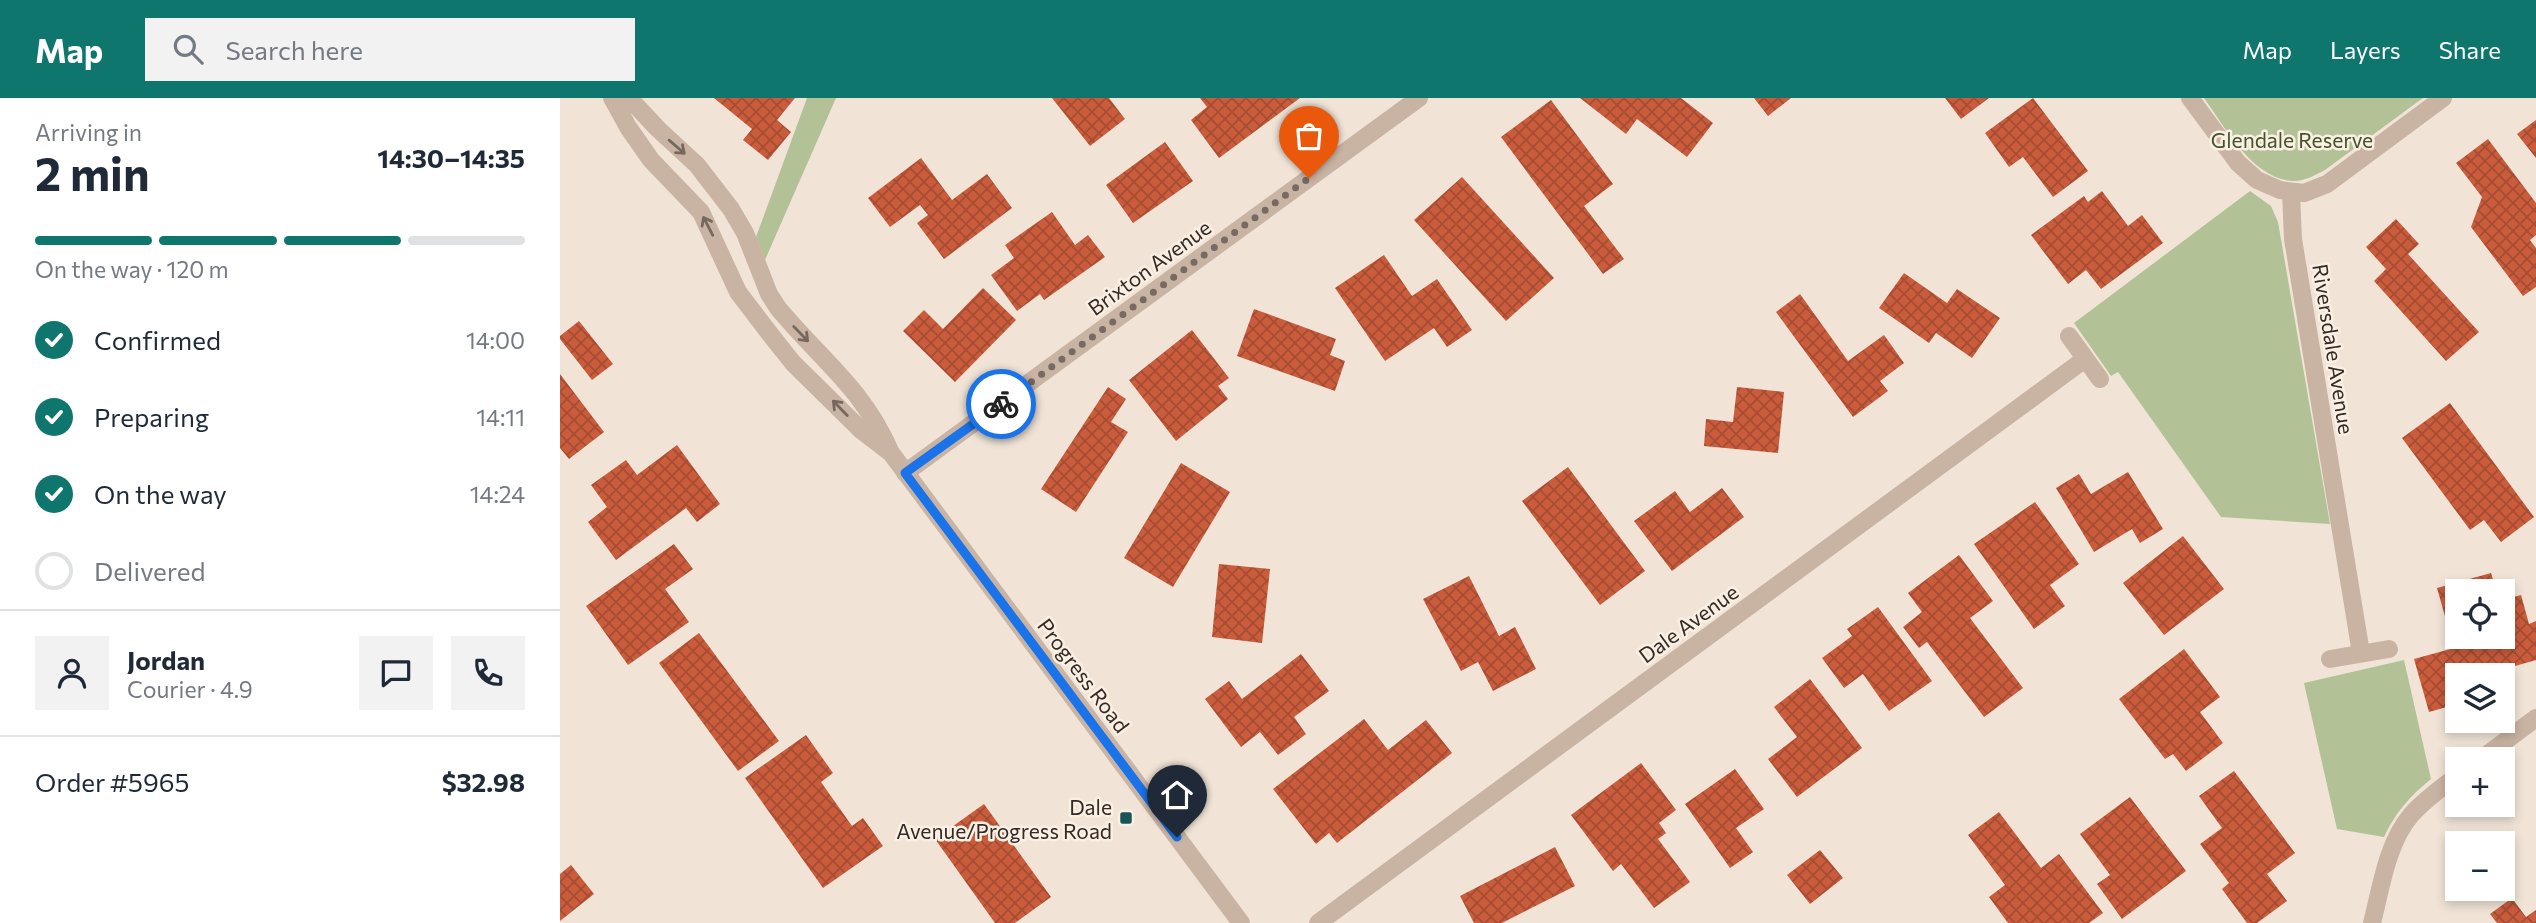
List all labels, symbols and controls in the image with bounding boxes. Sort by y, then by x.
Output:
search box [145,18,635,81]
text: Map [35,29,103,70]
icon: search [169,30,207,68]
text: Search here [225,34,363,65]
text: Map [2243,35,2292,64]
text: Layers [2330,35,2401,64]
text: Share [2439,35,2501,64]
pin [1279,106,1339,178]
icon: bag [1290,117,1328,155]
text: Arriving in [35,118,142,146]
park label: Glendale Reserve [2211,127,2373,152]
one-way arrow [667,139,685,155]
text: 14:30–14:35 [377,142,525,173]
text: 2 min [35,144,150,200]
street label: Brixton Avenue [1083,214,1215,320]
one-way arrow [701,216,715,237]
text: On the way · 120 m [35,255,229,283]
street label: Riversdale Avenue [2308,262,2360,436]
icon: check [35,321,73,359]
text: Confirmed [94,324,221,355]
one-way arrow [793,325,810,342]
text: 14:00 [466,326,525,354]
courier [966,369,1036,439]
icon: bike [982,385,1020,423]
icon: check [35,398,73,436]
one-way arrow [832,400,849,417]
text: Preparing [94,401,209,432]
text: 14:11 [476,403,525,431]
icon: check [35,475,73,513]
text: On the way [94,478,227,509]
text: 14:24 [470,480,525,508]
text: Delivered [94,555,205,586]
street label: Dale Avenue [1633,579,1743,667]
map controls [2445,579,2515,901]
button: locate [2445,579,2515,649]
street label: Progress Road [1033,613,1135,737]
button: person [35,636,109,710]
button: chat [359,636,433,710]
button: phone [451,636,525,710]
text: Jordan [127,644,205,675]
button: layers [2445,663,2515,733]
text: Courier · 4.9 [127,675,253,703]
button: + [2445,747,2515,817]
pin [1147,765,1207,837]
text: Order #5965 [35,766,189,797]
text: $32.98 [442,766,525,797]
icon: home [1158,776,1196,814]
place label: Dale Avenue/Progress Road [896,794,1112,843]
marker: Dale Avenue/Progress Road [1118,810,1134,826]
button: − [2445,831,2515,901]

